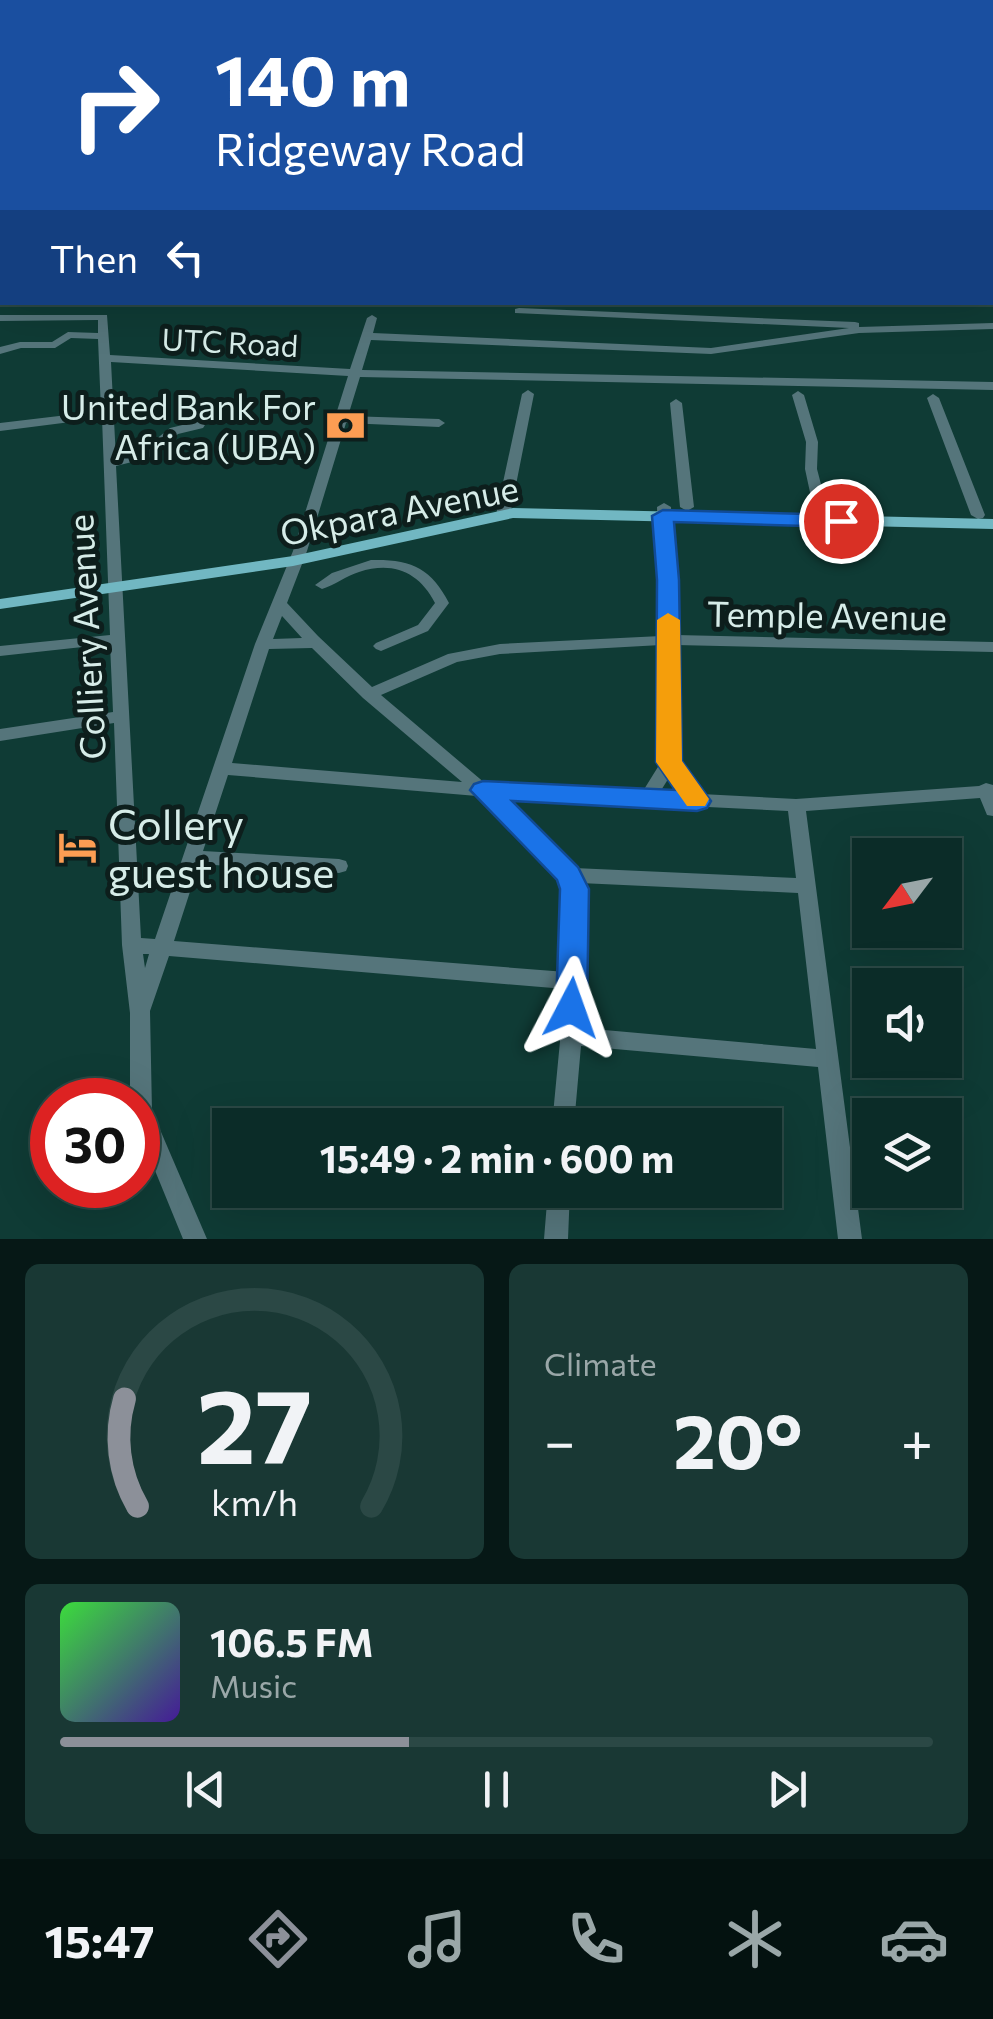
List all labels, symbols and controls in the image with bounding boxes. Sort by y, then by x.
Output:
text: 140 m [215,35,411,120]
icon: right [50,40,180,170]
text: Ridgeway Road [215,120,525,175]
icon: left [158,230,213,285]
text: Then [50,234,138,281]
street label: UTC Road [161,319,299,363]
place label: United Bank For Africa (UBA) [61,384,316,467]
bank icon: United Bank For Africa (UBA) [325,404,367,446]
street label: Okpara Avenue [276,465,522,553]
pin [799,479,884,564]
icon: arrive [814,494,869,549]
street label: Colliery Avenue [57,513,113,761]
street label: Temple Avenue [707,590,947,638]
place label: Collery guest house [108,797,335,897]
hotel icon: Collery guest house [57,826,99,868]
north arrow [852,838,962,948]
map controls [852,838,962,1208]
position arrow [519,956,623,1060]
button: sound [852,968,962,1078]
speed limit sign: 30 [30,1078,160,1208]
button: layers [852,1098,962,1208]
text: 15:49 · 2 min · 600 m [320,1134,674,1181]
text: Climate [544,1343,657,1383]
text: 27 [197,1358,312,1485]
text: 20° [673,1393,803,1484]
text: − [544,1406,575,1473]
text: + [901,1406,933,1473]
text: km/h [211,1480,298,1523]
text: 106.5 FM [210,1618,373,1665]
text: Music [210,1665,297,1705]
icon: previous [178,1762,233,1817]
icon: pause [469,1762,524,1817]
icon: next [760,1762,815,1817]
icon: directions [243,1904,313,1974]
icon: music [402,1904,472,1974]
icon: phone [561,1904,631,1974]
icon: climate [720,1904,790,1974]
icon: car [879,1904,949,1974]
text: 15:47 [44,1912,154,1967]

